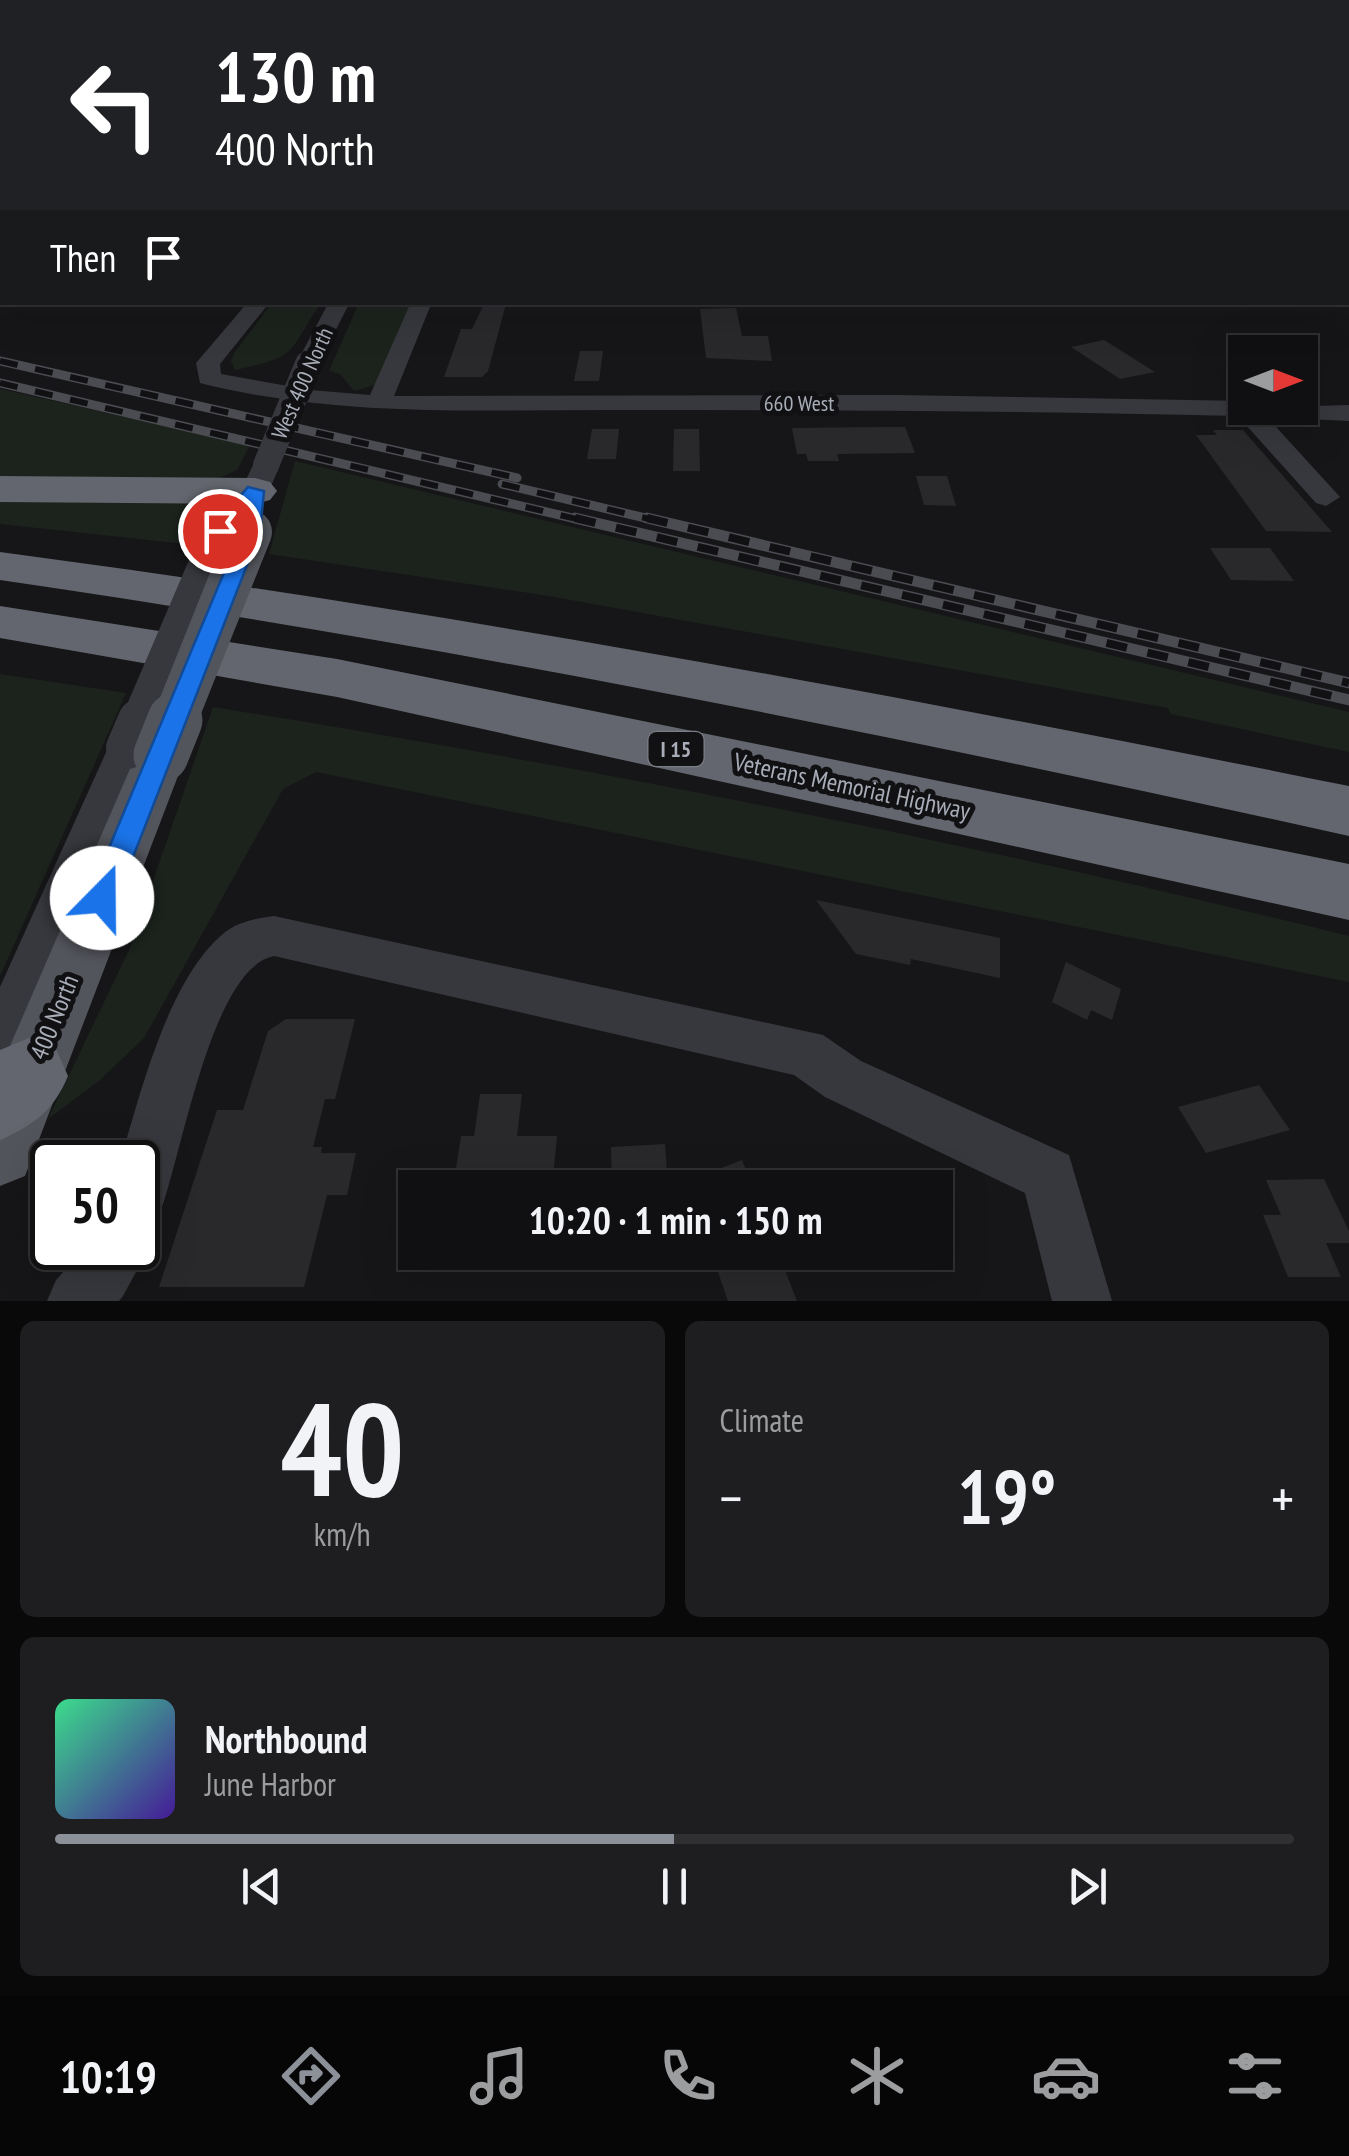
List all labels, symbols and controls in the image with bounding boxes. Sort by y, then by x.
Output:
text: 130 m [215,31,376,121]
icon: left [50,40,180,170]
text: 400 North [215,119,375,177]
icon: arrive [136,230,191,285]
text: Then [50,233,116,282]
street label: West 400 North [265,323,339,443]
north arrow [1228,335,1318,425]
map controls [1228,335,1318,425]
street label: 660 West [764,389,834,417]
pin [178,489,263,574]
icon: arrive [193,504,248,559]
road number: I 15 [648,732,704,766]
street label: Veterans Memorial Highway [730,745,974,827]
position arrow [50,846,154,950]
street label: 400 North [23,970,85,1064]
speed limit sign: 50 [30,1140,160,1270]
text: 10:20 · 1 min · 150 m [529,1195,822,1244]
text: 40 [280,1364,404,1532]
text: Climate [720,1399,804,1441]
text: 19° [957,1448,1056,1545]
text: − [720,1462,742,1533]
text: + [1271,1462,1294,1533]
text: km/h [314,1513,371,1555]
text: Northbound [205,1714,367,1763]
text: June Harbor [205,1763,336,1805]
icon: previous [234,1859,289,1914]
icon: pause [647,1859,702,1914]
icon: next [1060,1859,1115,1914]
icon: directions [276,2041,346,2111]
icon: music [464,2041,534,2111]
icon: phone [653,2041,723,2111]
icon: climate [842,2041,912,2111]
icon: car [1031,2041,1101,2111]
icon: filters [1220,2041,1290,2111]
text: 10:19 [59,2047,157,2105]

